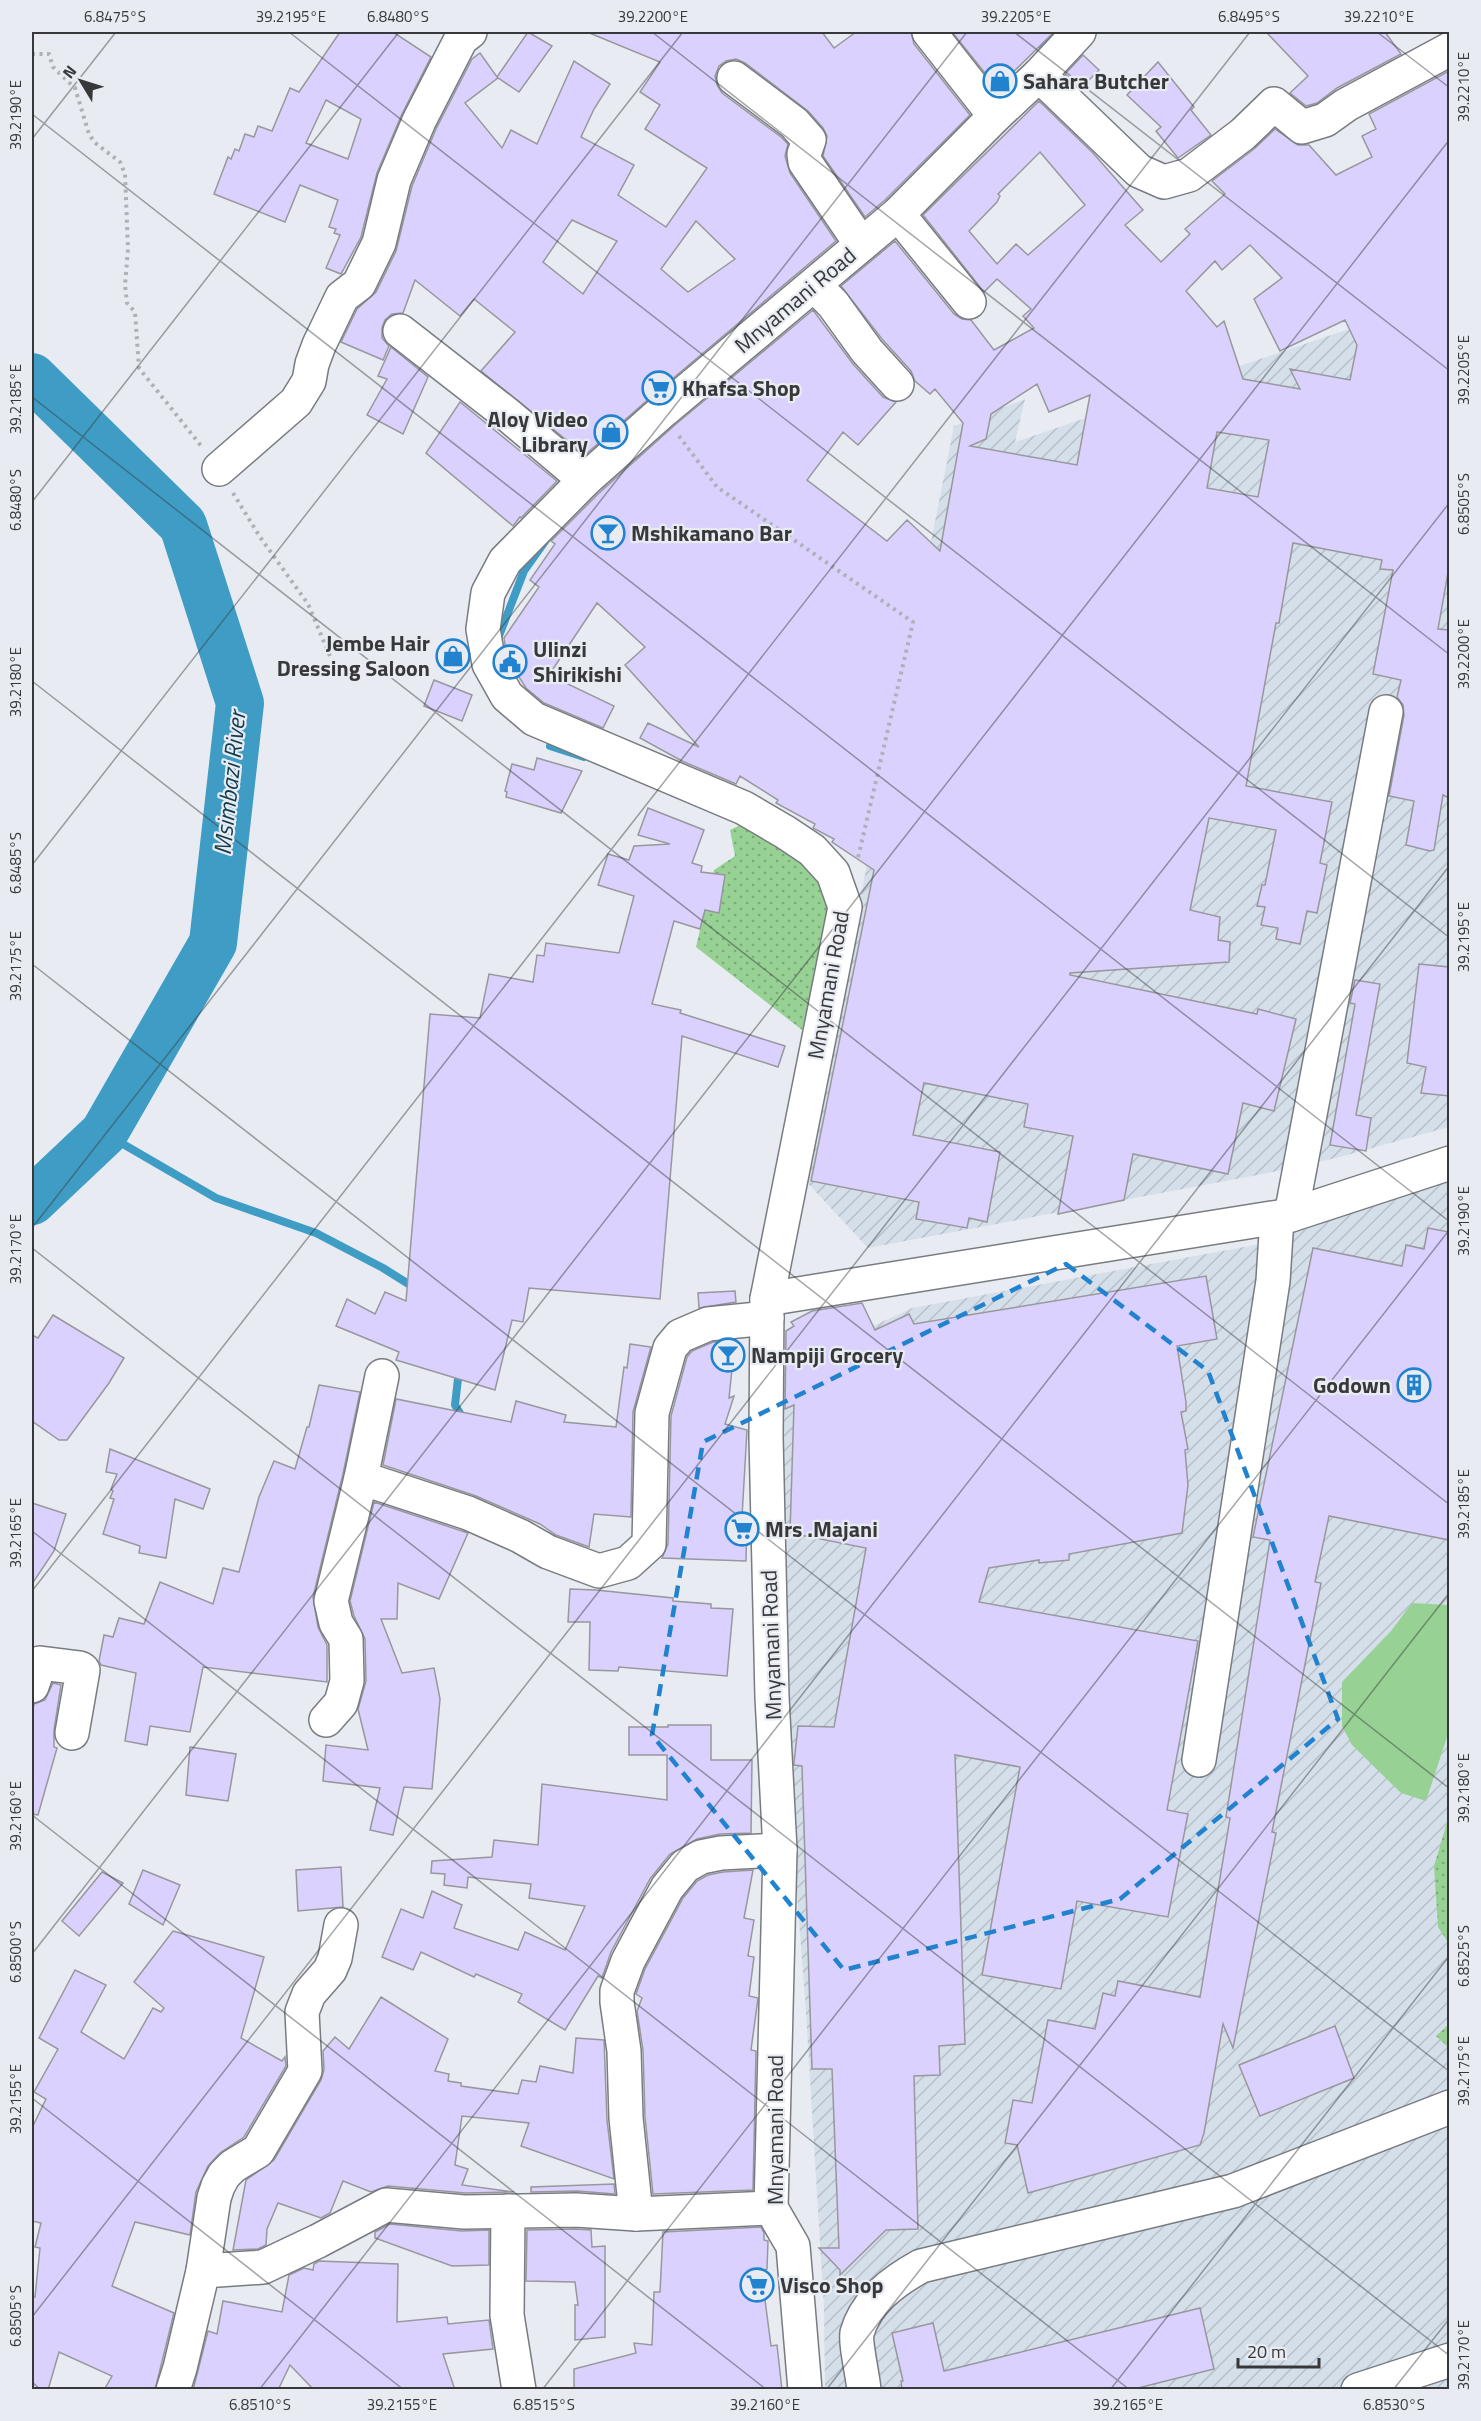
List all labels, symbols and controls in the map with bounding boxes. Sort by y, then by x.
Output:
text: 6.8475°S [84,5,146,28]
text: 39.2195°E [256,5,326,28]
text: 6.8480°S [367,5,429,28]
text: 39.2200°E [618,5,688,28]
text: 39.2205°E [981,5,1051,28]
text: 6.8495°S [1218,5,1280,28]
text: 39.2210°E [1344,5,1414,28]
north arrow [51,51,111,111]
text: 39.2210°E [1452,52,1475,122]
text: N [56,60,82,84]
shop icon: Sahara Butcher [982,63,1018,99]
place label: Sahara Butcher [1023,64,1169,98]
text: 39.2190°E [4,80,27,150]
street label: Mnyamani Road [727,239,863,361]
text: 39.2205°E [1452,335,1475,405]
text: 39.2185°E [4,364,27,434]
supermarket icon: Khafsa Shop [641,370,677,406]
place label: Khafsa Shop [682,371,801,405]
place label: Aloy Video Library [488,402,588,461]
shop icon: Aloy Video Library [593,414,629,450]
text: 6.8480°S [4,469,27,531]
text: 6.8505°S [1452,473,1475,535]
bar icon: Mshikamano Bar [590,515,626,551]
place label: Mshikamano Bar [631,516,792,550]
text: 39.2200°E [1452,619,1475,689]
place label: Jembe Hair Dressing Saloon [277,626,430,685]
place label: Ulinzi Shirikishi [533,632,622,691]
shop icon: Jembe Hair Dressing Saloon [435,638,471,674]
public building icon: Ulinzi Shirikishi [492,644,528,680]
text: 39.2180°E [4,647,27,717]
water label: Msimbazi River [204,706,255,857]
text: 6.8485°S [4,832,27,894]
text: 39.2195°E [1452,902,1475,972]
street label: Mnyamani Road [798,908,858,1062]
text: 39.2175°E [4,931,27,1001]
text: 39.2190°E [1452,1186,1475,1256]
text: 39.2170°E [4,1214,27,1284]
bar icon: Nampiji Grocery [710,1337,746,1373]
place label: Nampiji Grocery [751,1338,903,1372]
building icon: Godown [1396,1367,1432,1403]
place label: Godown [1313,1368,1391,1402]
text: 39.2185°E [1452,1469,1475,1539]
text: 39.2165°E [4,1498,27,1568]
supermarket icon: Mrs .Majani [724,1511,760,1547]
place label: Mrs .Majani [765,1512,878,1546]
street label: Mnyamani Road [751,1569,791,1721]
text: 39.2180°E [1452,1753,1475,1823]
text: 39.2160°E [4,1781,27,1851]
text: 6.8500°S [4,1921,27,1983]
text: 6.8525°S [1452,1925,1475,1987]
text: 39.2175°E [1452,2036,1475,2106]
street label: Mnyamani Road [758,2055,792,2205]
text: 39.2155°E [4,2064,27,2134]
supermarket icon: Visco Shop [739,2267,775,2303]
place label: Visco Shop [780,2268,883,2302]
text: 6.8505°S [4,2285,27,2347]
text: 39.2170°E [1452,2320,1475,2390]
scale bar [1238,2331,1319,2369]
text: 20 m [1247,2338,1286,2365]
text: 6.8510°S [229,2393,291,2416]
text: 39.2155°E [367,2393,437,2416]
text: 6.8515°S [513,2393,575,2416]
text: 39.2160°E [730,2393,800,2416]
text: 39.2165°E [1093,2393,1163,2416]
text: 6.8530°S [1363,2393,1425,2416]

